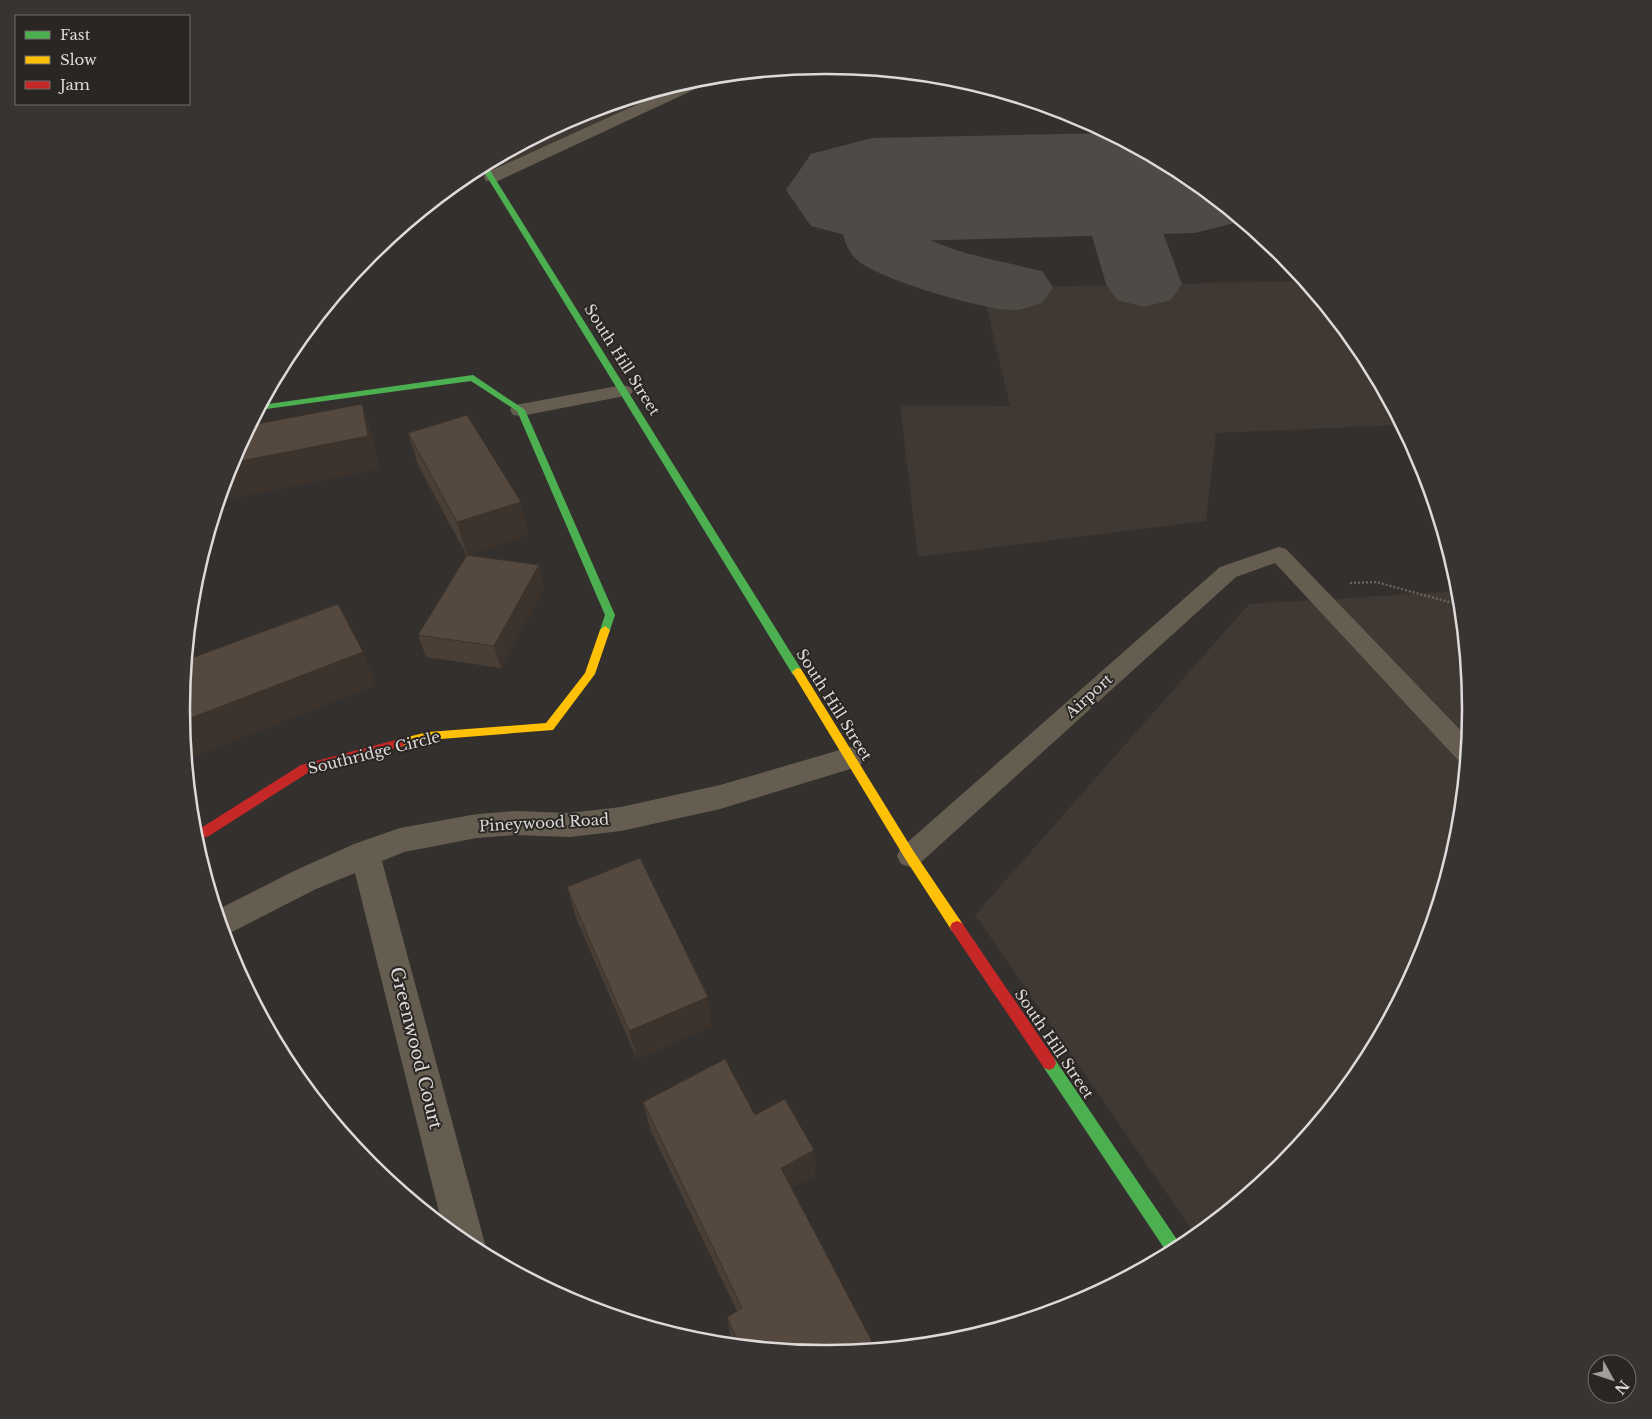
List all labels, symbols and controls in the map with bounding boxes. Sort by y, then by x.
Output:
legend [15,15,190,105]
text: Fast [60,25,91,44]
text: Slow [60,50,97,69]
text: Jam [58,75,90,94]
street label: South Hill Street [580,300,665,419]
street label: South Hill Street [792,645,877,764]
street label: Airport [1061,669,1116,722]
street label: Southridge Circle [306,727,442,778]
street label: Pineywood Road [478,810,609,835]
street label: Greenwood Court [385,965,447,1132]
street label: South Hill Street [1011,985,1098,1102]
north arrow [1587,1354,1637,1404]
text: N [1611,1377,1633,1398]

